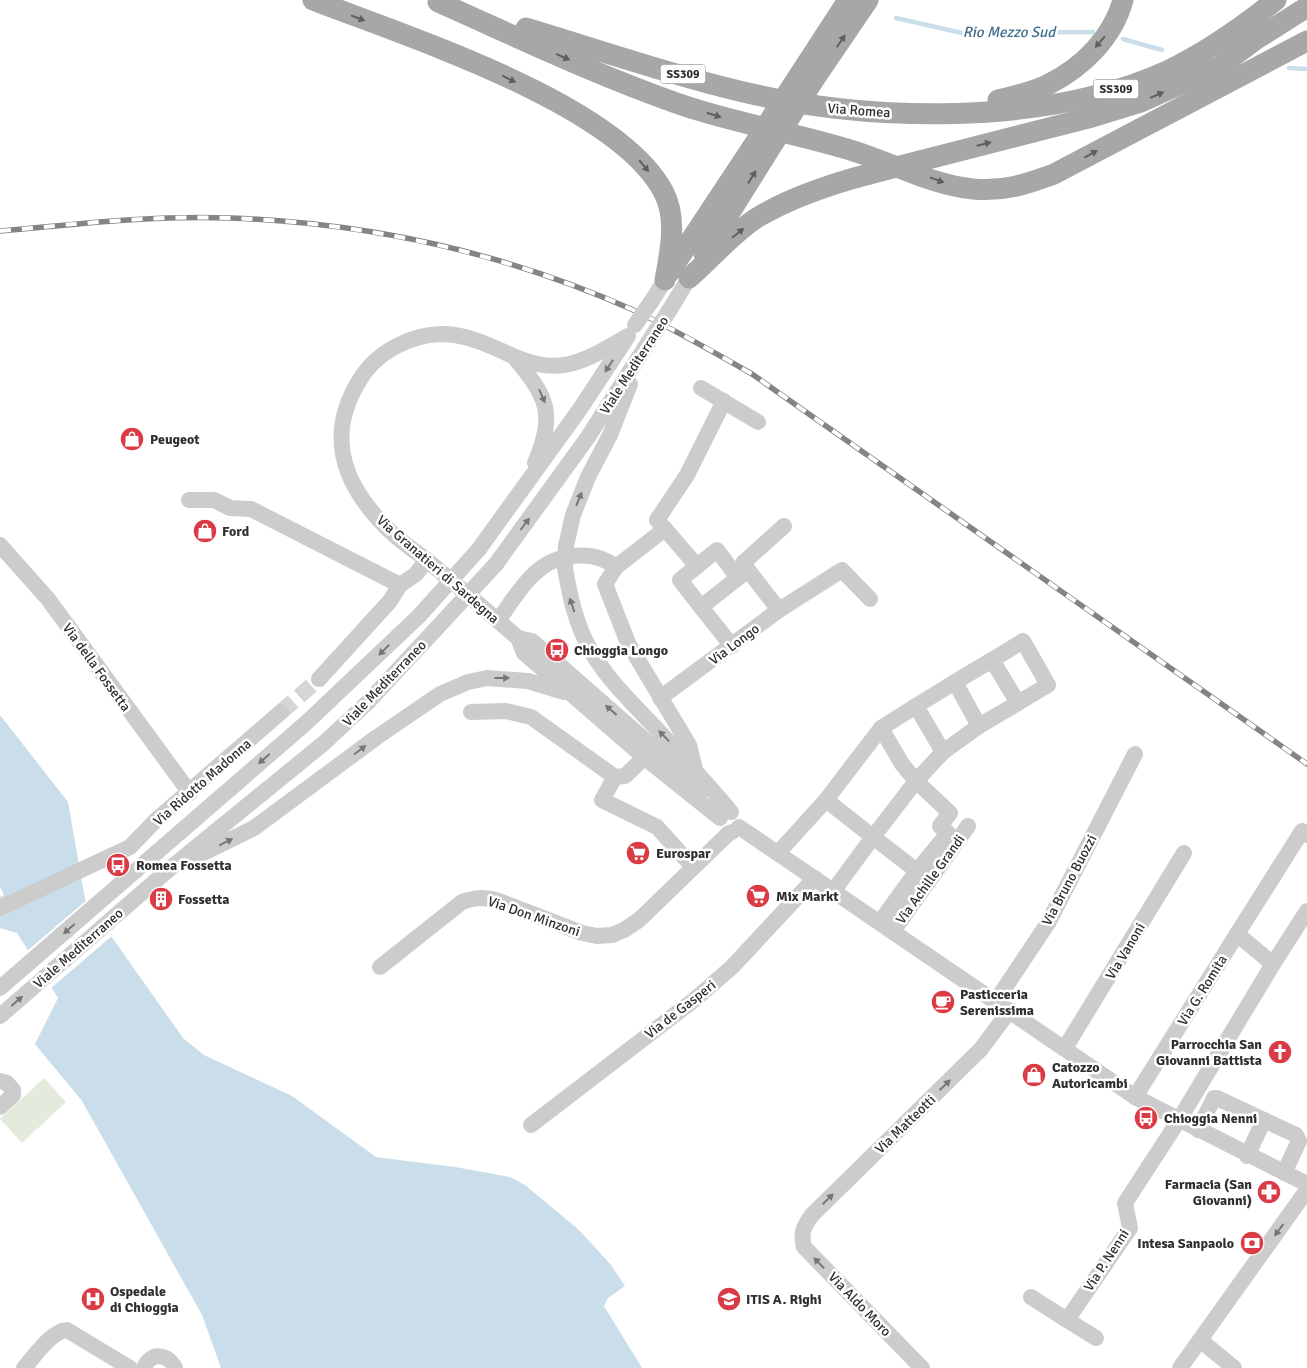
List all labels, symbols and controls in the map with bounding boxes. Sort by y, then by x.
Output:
one-way arrow [351,14,365,22]
water label: Rio Mezzo Sud [963,23,1057,41]
one-way arrow [836,34,846,47]
one-way arrow [1094,36,1106,48]
one-way arrow [555,53,570,61]
road number: SS309 [660,64,706,84]
one-way arrow [501,75,516,83]
road number: SS309 [1094,80,1138,98]
one-way arrow [1150,91,1165,99]
street label: Via Romea [827,100,891,121]
one-way arrow [707,111,722,119]
one-way arrow [977,140,992,148]
one-way arrow [1083,150,1098,158]
one-way arrow [639,159,650,172]
one-way arrow [747,170,757,183]
one-way arrow [930,176,945,184]
one-way arrow [731,228,744,239]
street label: Viale Mediterraneo [596,313,672,417]
one-way arrow [604,359,613,373]
one-way arrow [538,389,546,403]
shop icon: Peugeot [119,426,145,452]
place label: Peugeot [150,431,200,448]
one-way arrow [576,492,584,507]
street label: Via Granatieri di Sardegna [373,512,502,627]
shop icon: Ford [192,518,218,544]
one-way arrow [519,518,530,531]
place label: Ford [222,523,250,540]
one-way arrow [568,597,576,612]
street label: Via della Fossetta [59,620,134,715]
street label: Via Longo [706,620,763,669]
street label: Viale Mediterraneo [339,637,430,730]
bus stop icon: Chioggia Longo [544,637,570,663]
place label: Chioggia Longo [574,642,668,659]
one-way arrow [379,644,391,656]
one-way arrow [494,674,510,682]
one-way arrow [606,704,618,716]
one-way arrow [658,731,670,743]
street label: Via Ridotto Madonna [150,735,255,830]
one-way arrow [353,744,366,755]
one-way arrow [258,754,271,765]
street label: Via Achille Grandi [892,831,969,927]
street label: Via Bruno Buozzi [1038,832,1101,929]
one-way arrow [219,837,233,845]
supermarket icon: Eurospar [625,840,651,866]
place label: Eurospar [656,845,711,862]
bus stop icon: Romea Fossetta [105,852,131,878]
place label: Romea Fossetta [136,857,232,874]
supermarket icon: Mix Markt [745,883,771,909]
building icon: Fossetta [148,886,174,912]
place label: Mix Markt [776,888,839,905]
place label: Fossetta [178,891,229,908]
street label: Via Don Minzoni [485,893,582,940]
street label: Viale Mediterraneo [30,905,127,992]
street label: Via Vanoni [1102,920,1149,983]
one-way arrow [62,923,75,934]
street label: Via G. Romita [1174,952,1231,1029]
street label: Via de Gasperi [641,976,719,1042]
place label: Pasticceria Serenissima [960,986,1034,1019]
cafe icon: Pasticceria Serenissima [930,989,956,1015]
one-way arrow [10,996,23,1007]
place label: Parrocchia San Giovanni Battista [1156,1036,1262,1069]
church icon: Parrocchia San Giovanni Battista [1267,1039,1293,1065]
place label: Catozzo Autoricambi [1052,1059,1128,1092]
shop icon: Catozzo Autoricambi [1021,1062,1047,1088]
one-way arrow [938,1080,950,1092]
street label: Via Matteotti [871,1091,939,1158]
bus stop icon: Chioggia Nenni [1133,1105,1159,1131]
place label: Chioggia Nenni [1164,1110,1257,1127]
place label: Farmacia (San Giovanni) [1165,1176,1252,1209]
pharmacy icon: Farmacia (San Giovanni) [1256,1179,1282,1205]
one-way arrow [822,1193,834,1205]
one-way arrow [1274,1223,1284,1237]
street label: Via P. Nenni [1080,1226,1133,1294]
bank icon: Intesa Sanpaolo [1239,1230,1265,1256]
place label: Intesa Sanpaolo [1137,1235,1234,1252]
one-way arrow [814,1257,826,1269]
street label: Via Aldo Moro [825,1269,895,1340]
place label: Ospedale di Chioggia [110,1283,179,1316]
hospital icon: Ospedale di Chioggia [80,1286,106,1312]
school or university icon: ITIS A. Righi [716,1286,742,1312]
place label: ITIS A. Righi [746,1291,822,1308]

